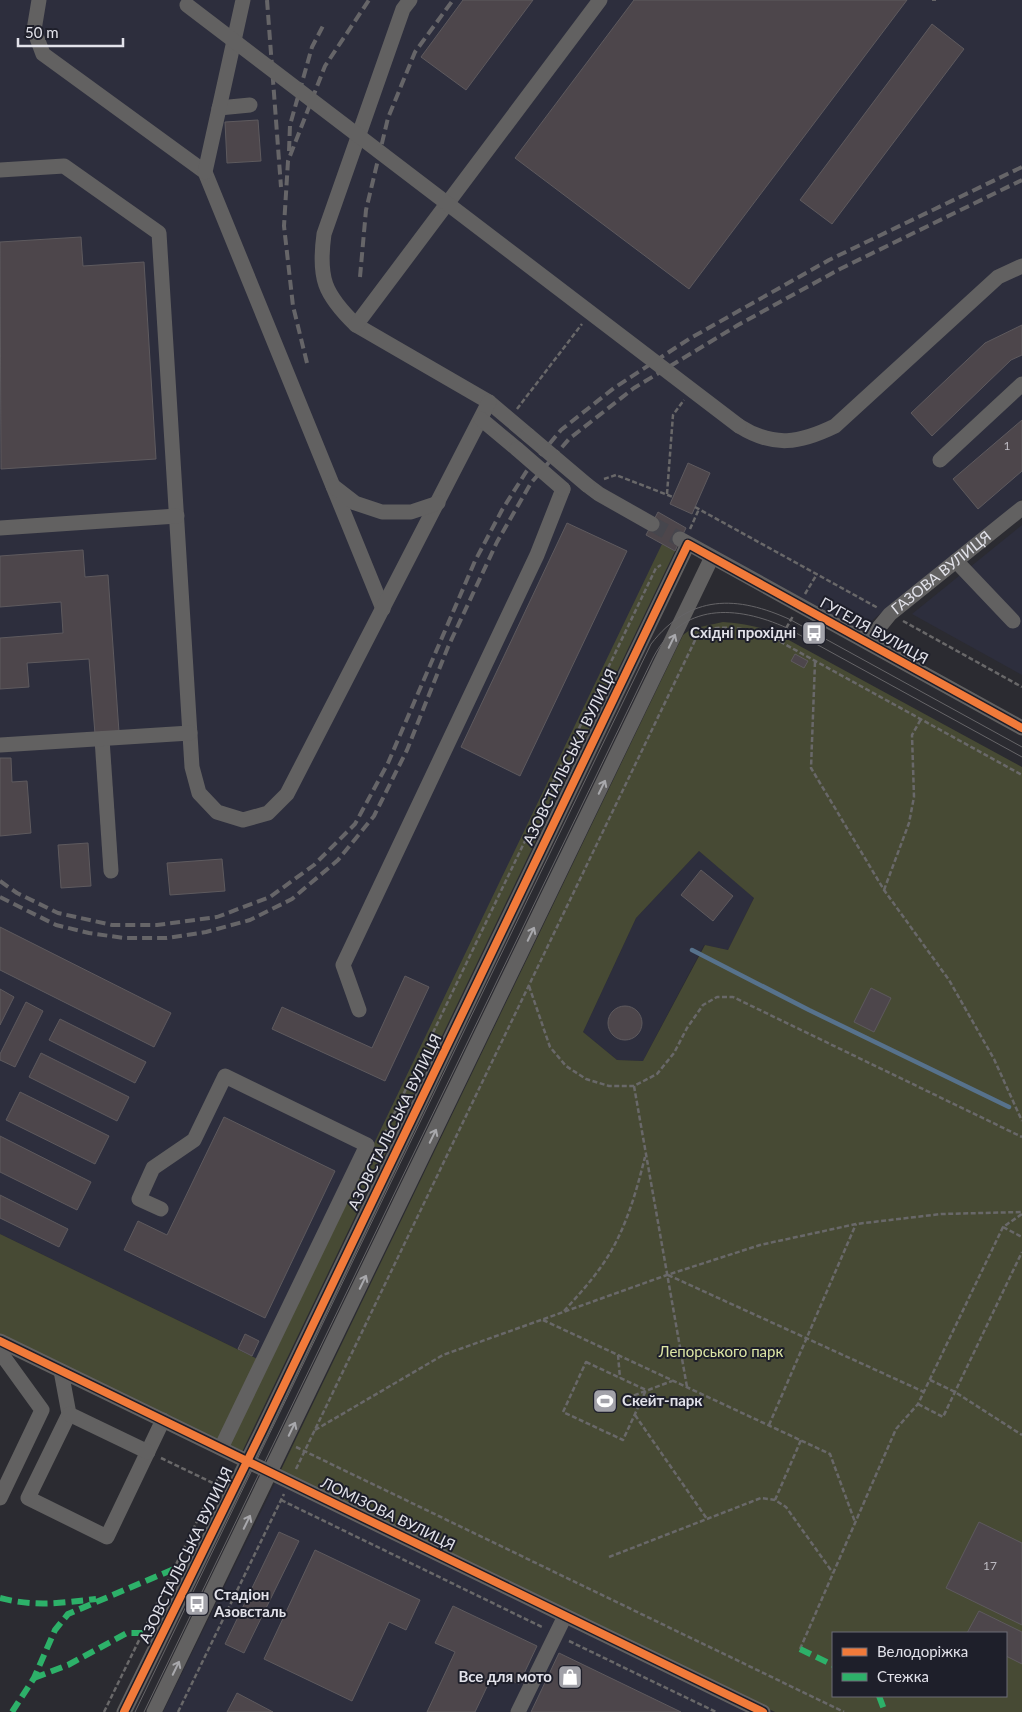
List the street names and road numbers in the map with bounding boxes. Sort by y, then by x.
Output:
street label: ГАЗОВА ВУЛИЦЯ [887,526,994,618]
street label: ГУГЕЛЯ ВУЛИЦЯ [817,593,932,667]
street label: АЗОВСТАЛЬСЬКА ВУЛИЦЯ [519,666,620,848]
street label: АЗОВСТАЛЬСЬКА ВУЛИЦЯ [344,1031,445,1213]
street label: АЗОВСТАЛЬСЬКА ВУЛИЦЯ [135,1464,236,1646]
street label: ЛОМІЗОВА ВУЛИЦЯ [317,1472,459,1553]

